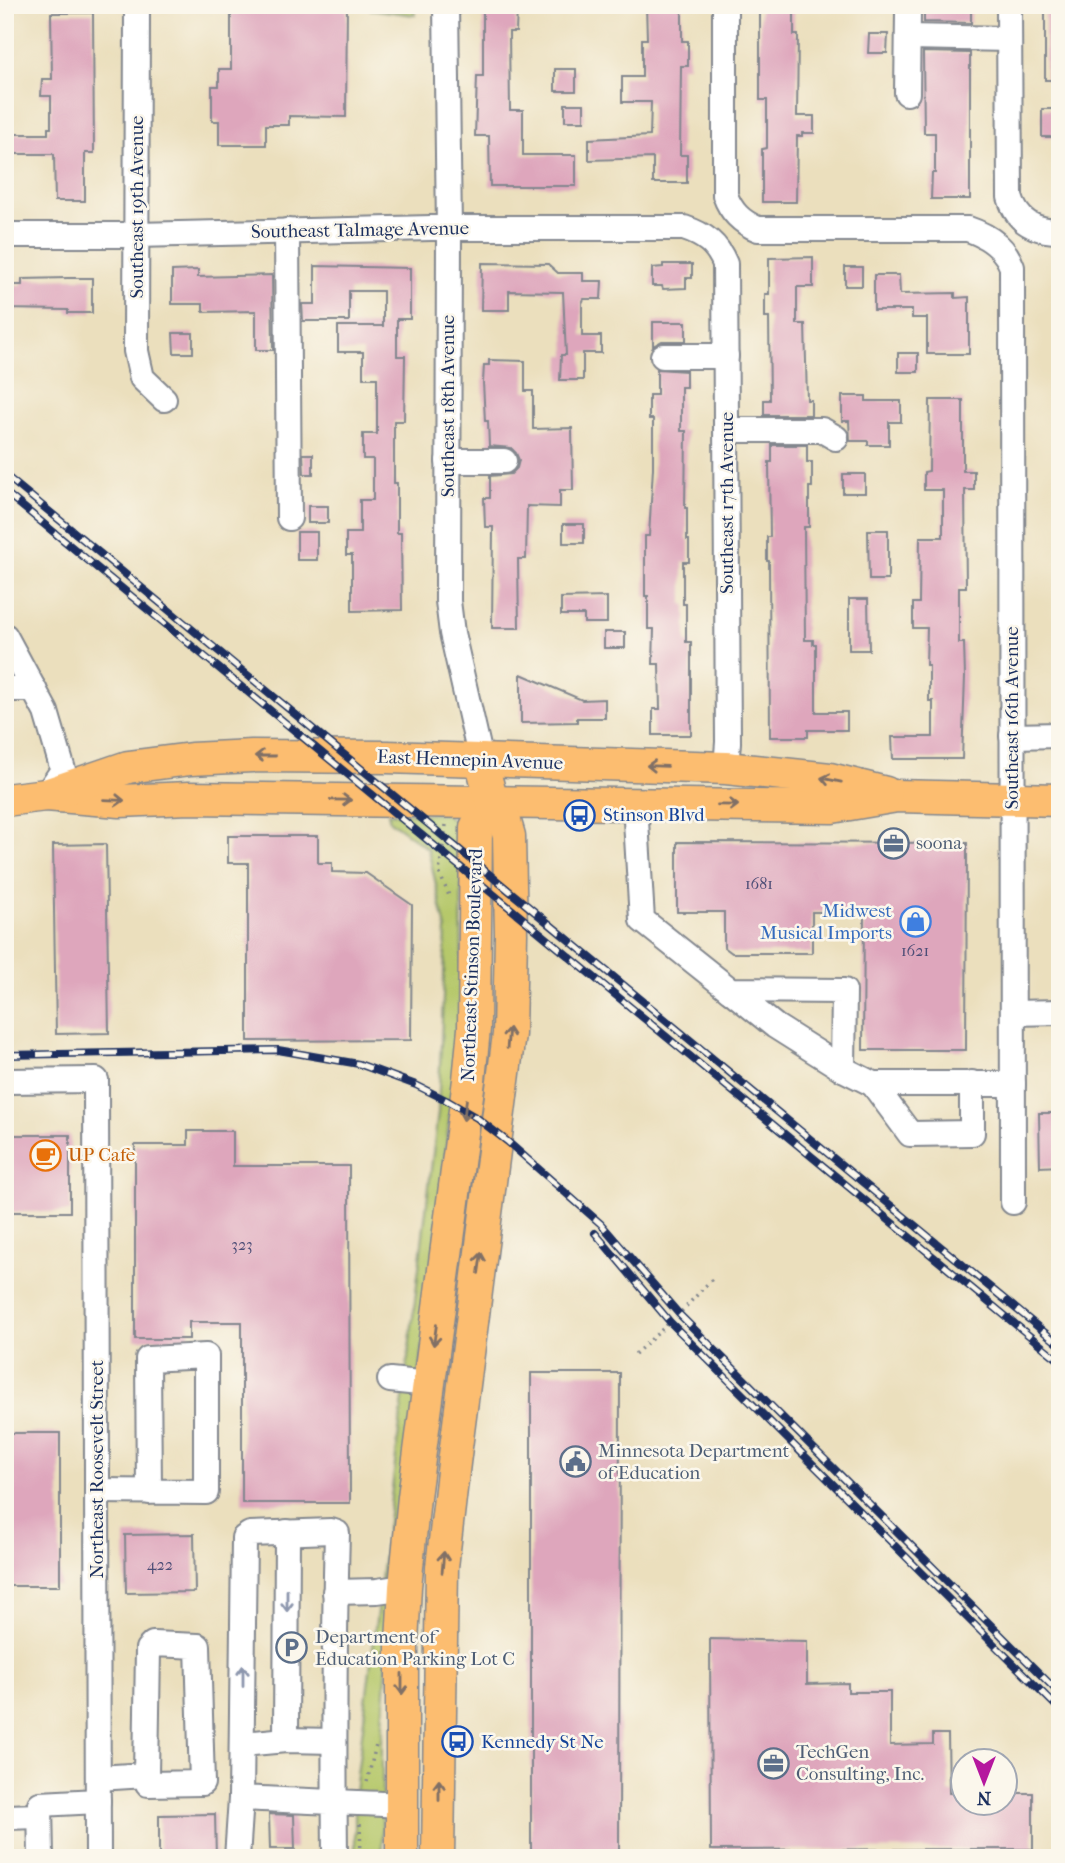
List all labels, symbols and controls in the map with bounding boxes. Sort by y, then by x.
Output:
street label: Southeast 19th Avenue [126,116,148,298]
street label: Southeast Talmage Avenue [251,217,469,243]
street label: Southeast 18th Avenue [437,315,459,497]
street label: Southeast 17th Avenue [716,412,738,594]
street label: Southeast 16th Avenue [1001,626,1023,810]
street label: East Hennepin Avenue [377,746,563,774]
one-way arrow [254,750,277,763]
one-way arrow [646,759,669,773]
one-way arrow [820,772,843,786]
one-way arrow [102,793,125,806]
one-way arrow [330,794,353,807]
bus stop icon: Stinson Blvd [563,798,597,832]
one-way arrow [716,799,739,812]
place label: Stinson Blvd [603,804,705,826]
office icon: soona [876,826,910,860]
place label: soona [916,832,962,854]
street label: Northeast Stinson Boulevard [457,847,487,1082]
house number: 1681 [745,874,773,893]
place label: Midwest Musical Imports [760,900,892,944]
shop icon: Midwest Musical Imports [898,905,932,939]
house number: 1621 [901,941,929,960]
one-way arrow [502,1027,515,1049]
one-way arrow [459,1098,472,1121]
cafe icon: UP Cafe [28,1138,62,1172]
place label: UP Cafe [68,1144,135,1166]
house number: 323 [231,1235,253,1254]
one-way arrow [474,1253,487,1275]
one-way arrow [429,1324,442,1346]
street label: Northeast Roosevelt Street [86,1359,108,1578]
place label: Minnesota Department of Education [598,1440,790,1484]
public building icon: Minnesota Department of Education [558,1445,592,1479]
one-way arrow [437,1551,450,1574]
house number: 422 [147,1555,173,1574]
one-way arrow [280,1589,294,1612]
place label: Department of Education Parking Lot C [315,1626,515,1670]
parking icon: Department of Education Parking Lot C [275,1631,309,1665]
one-way arrow [237,1665,250,1688]
one-way arrow [395,1672,409,1695]
bus stop icon: Kennedy St Ne [441,1725,475,1759]
place label: Kennedy St Ne [481,1731,604,1753]
place label: TechGen Consulting, Inc. [796,1741,924,1785]
office icon: TechGen Consulting, Inc. [756,1746,790,1780]
north arrow [950,1748,1020,1818]
one-way arrow [432,1778,446,1801]
text: N [976,1787,991,1809]

